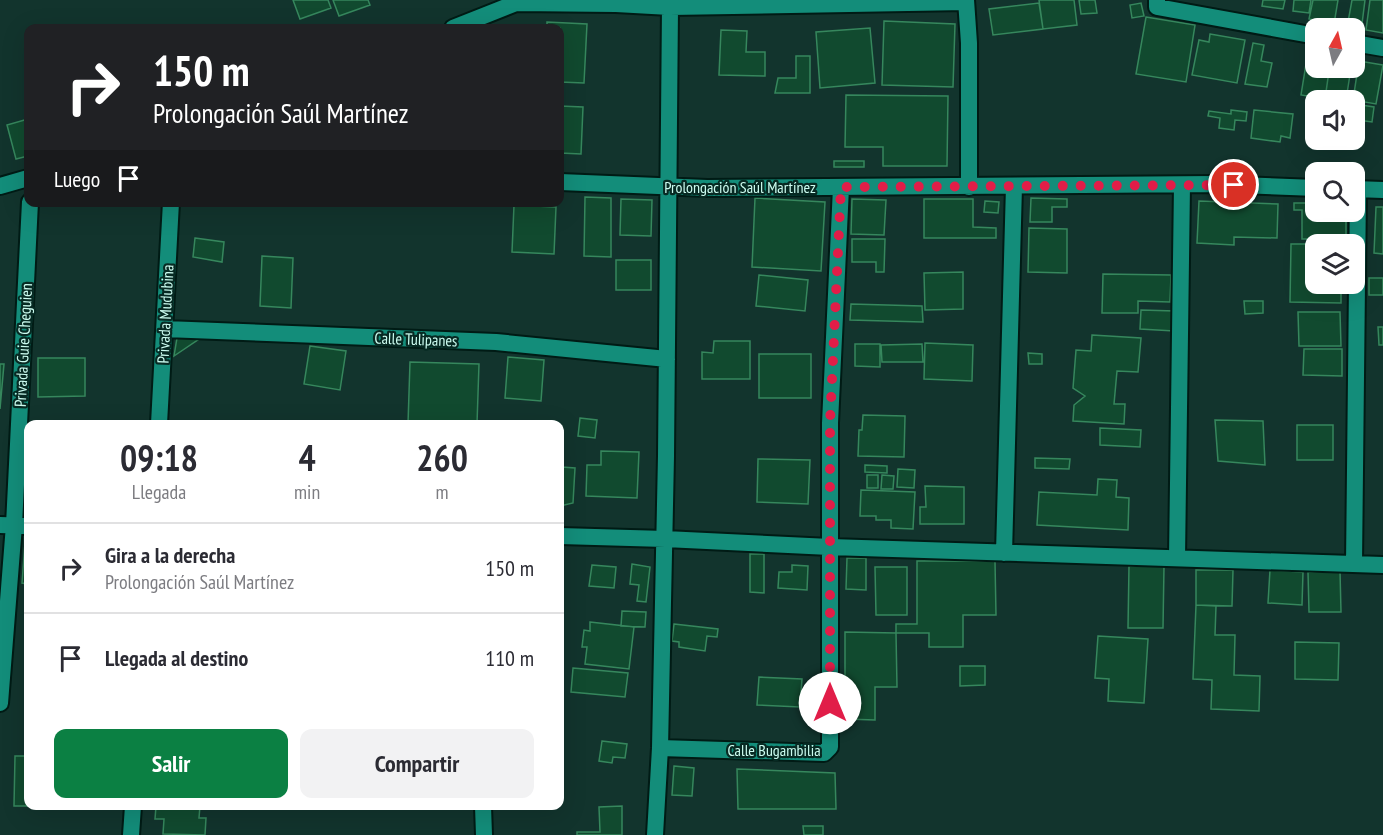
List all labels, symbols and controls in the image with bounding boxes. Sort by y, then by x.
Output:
north arrow [1305,18,1365,78]
map controls [1305,18,1365,294]
text: 150 m [153,43,250,98]
icon: right [54,48,132,126]
button: sound [1305,90,1365,150]
text: Prolongación Saúl Martínez [153,96,408,130]
pin [1208,159,1259,210]
icon: arrive [112,162,145,195]
button: search [1305,162,1365,222]
text: Luego [54,165,100,193]
icon: arrive [1217,168,1250,201]
street label: Prolongación Saúl Martínez [664,177,816,197]
button: layers [1305,234,1365,294]
street label: Privada Mudubina [152,264,178,364]
street label: Privada Guie Cheguien [10,283,36,407]
street label: Calle Tulipanes [374,328,458,350]
text: 09:18 [120,434,198,481]
text: 4 [298,434,316,481]
text: 260 [416,434,468,481]
text: Llegada [132,479,186,505]
text: min [294,479,320,505]
text: m [436,479,449,505]
text: Gira a la derecha [105,541,235,569]
icon: right [54,552,87,585]
text: 150 m [485,554,534,582]
text: Prolongación Saúl Martínez [105,569,294,595]
icon: arrive [54,642,87,675]
text: Llegada al destino [105,644,248,672]
text: 110 m [485,644,534,672]
position arrow [798,671,862,735]
button: Salir [54,729,288,798]
button: Compartir [300,729,534,798]
street label: Calle Bugambilia [727,740,821,760]

